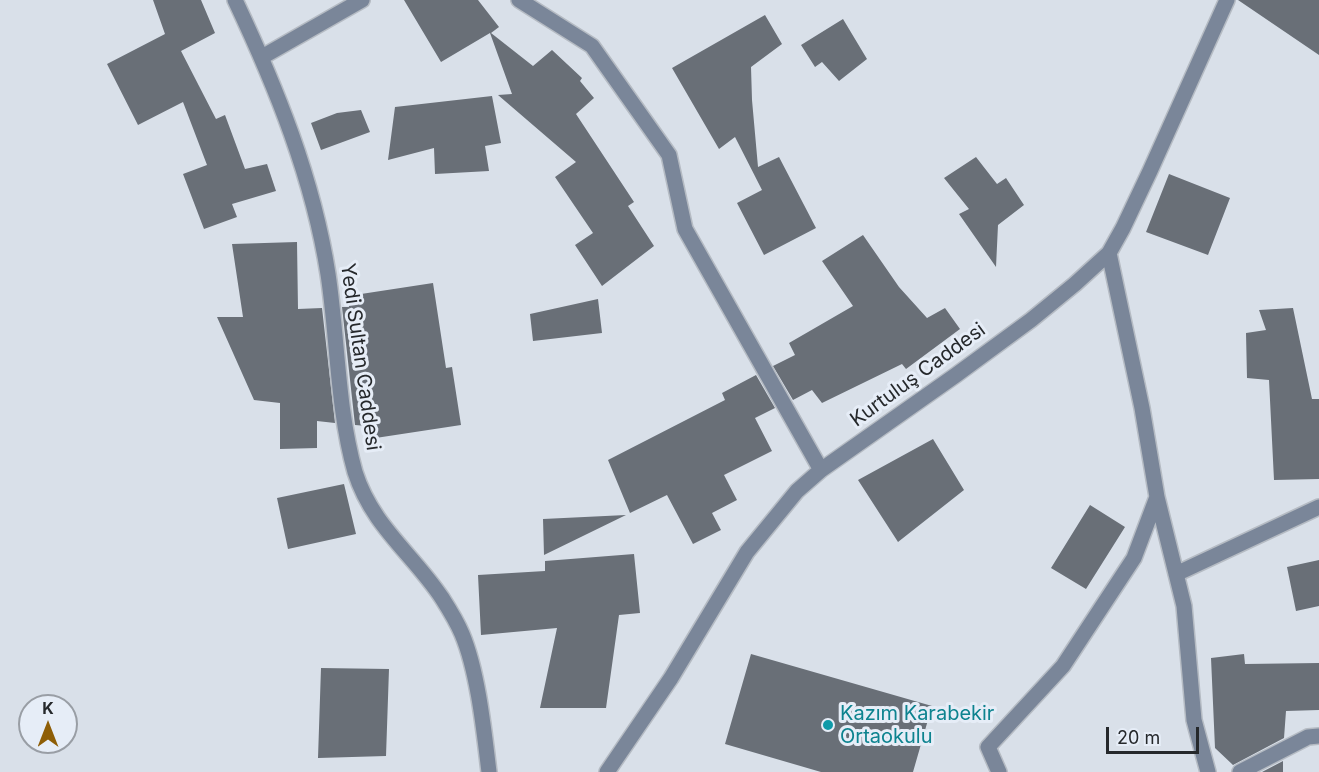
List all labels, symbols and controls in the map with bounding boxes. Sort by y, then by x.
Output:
street label: Yedi Sultan Caddesi [335,262,385,452]
street label: Kurtuluş Caddesi [846,318,990,432]
north arrow [18,694,78,754]
text: K [42,698,54,718]
place label: Kazım Karabekir Ortaokulu [840,702,994,749]
scale bar [1109,715,1202,753]
marker: Kazım Karabekir Ortaokulu [821,718,835,732]
text: 20 m [1117,727,1160,748]

